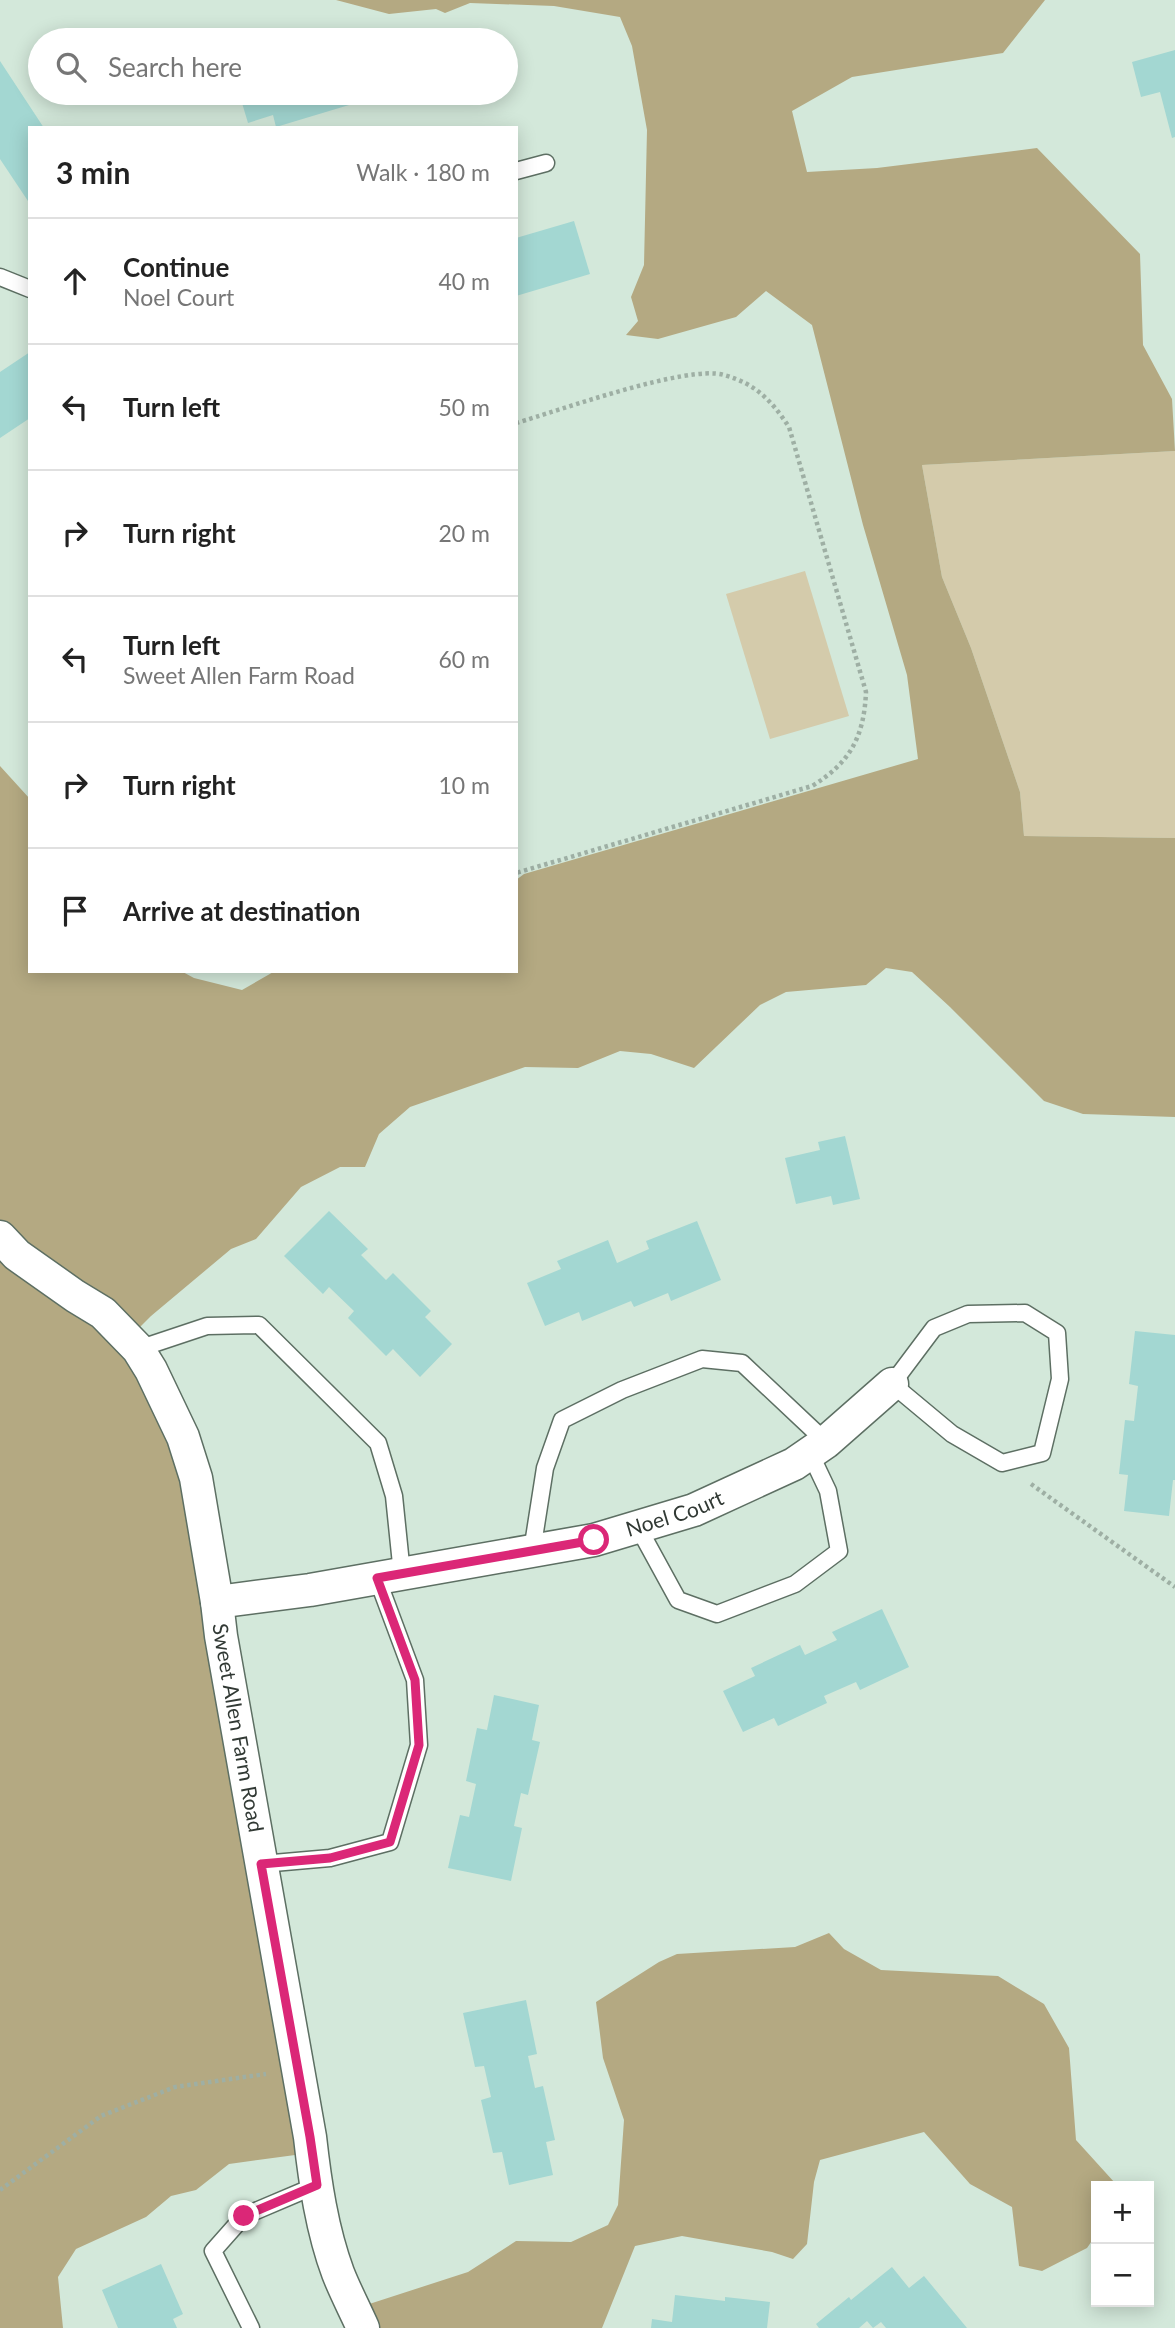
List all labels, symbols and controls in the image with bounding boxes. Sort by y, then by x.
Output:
search box [28,28,518,105]
icon: search [52,48,90,86]
text: Search here [108,51,242,83]
text: 3 min [56,154,130,190]
text: Walk · 180 m [356,158,490,186]
text: Continue [123,251,229,283]
icon: ahead [56,262,94,300]
text: 40 m [439,267,490,295]
text: Noel Court [123,283,234,311]
icon: left [56,388,94,426]
text: Turn left [123,391,220,423]
text: 50 m [439,393,490,421]
icon: right [56,514,94,552]
text: Turn right [123,517,236,549]
text: 20 m [439,519,490,547]
text: Turn left [123,629,220,661]
icon: left [56,640,94,678]
text: 60 m [439,645,490,673]
text: Sweet Allen Farm Road [123,661,355,689]
icon: right [56,766,94,804]
text: Turn right [123,769,236,801]
text: 10 m [439,771,490,799]
icon: arrive [56,892,94,930]
text: Arrive at destination [123,895,360,927]
street label: Noel Court [623,1484,727,1541]
route start [578,1524,609,1555]
street label: Sweet Allen Farm Road [209,1622,270,1834]
map controls [1091,2181,1154,2307]
button: + [1091,2181,1154,2244]
route end [228,2200,259,2231]
button: − [1091,2244,1154,2307]

